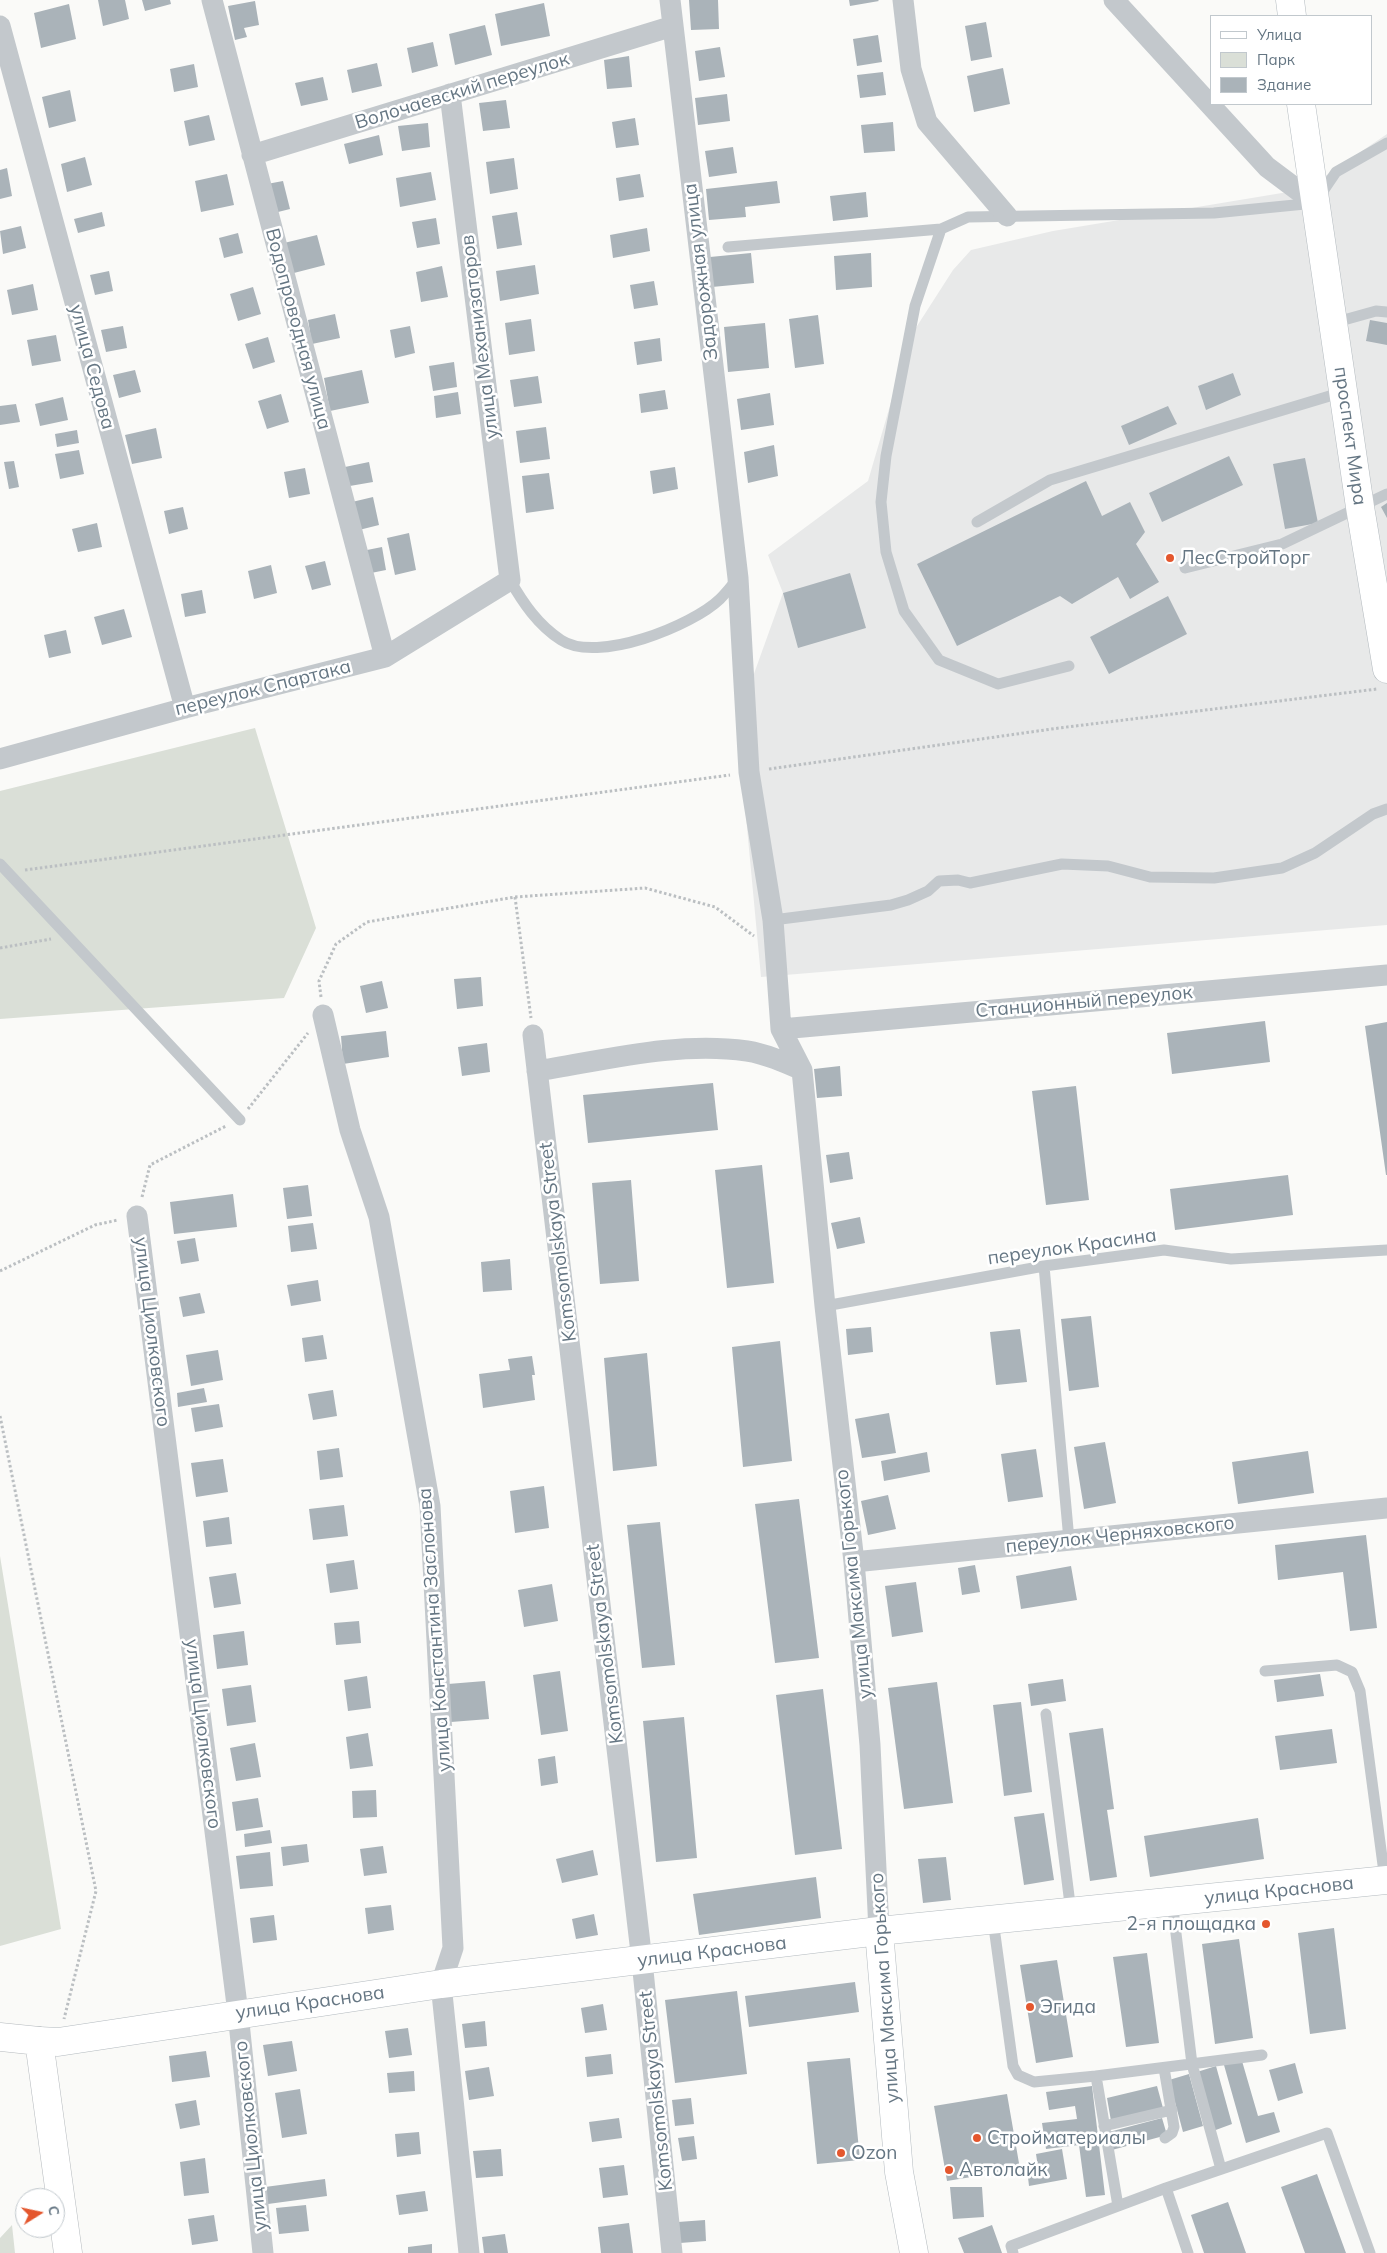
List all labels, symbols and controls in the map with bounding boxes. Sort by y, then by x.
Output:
legend [1210,15,1372,105]
text: Улица [1257,25,1302,44]
street label: Волочаевский переулок [352,48,572,134]
text: Парк [1257,50,1295,69]
text: Здание [1257,75,1311,94]
street label: Задорожная улица [679,182,723,362]
street label: Водопроводная улица [260,226,336,432]
street label: улица Механизаторов [456,234,504,440]
street label: улица Седова [64,302,120,432]
street label: проспект Мира [1329,365,1371,507]
place label: ЛесСтройТорг [1180,547,1310,569]
marker: ЛесСтройТорг [1164,552,1176,564]
street label: переулок Спартака [173,655,353,721]
street label: Станционный переулок [975,981,1193,1023]
street label: Komsomolskaya Street [534,1141,582,1343]
street label: переулок Красина [986,1224,1158,1270]
street label: улица Циолковского [129,1236,175,1428]
street label: улица Максима Горького [831,1468,877,1700]
street label: улица Константина Заслонова [414,1487,456,1773]
street label: переулок Черняховского [1004,1512,1236,1558]
street label: Komsomolskaya Street [581,1543,629,1745]
street label: улица Циолковского [180,1638,226,1830]
street label: улица Максима Горького [866,1872,904,2104]
street label: улица Краснова [1203,1872,1355,1910]
place label: 2-я площадка [1127,1913,1256,1935]
marker: 2-я площадка [1260,1918,1272,1930]
street label: улица Краснова [636,1932,788,1972]
street label: улица Краснова [234,1981,386,2025]
street label: Komsomolskaya Street [634,1990,678,2192]
place label: Эгида [1040,1996,1096,2018]
marker: Эгида [1024,2001,1036,2013]
street label: улица Циолковского [230,2040,272,2232]
place label: Стройматериалы [987,2127,1146,2149]
marker: Стройматериалы [971,2132,983,2144]
place label: Ozon [851,2142,897,2164]
marker: Ozon [835,2147,847,2159]
place label: Автолайк [959,2159,1047,2181]
marker: Автолайк [943,2164,955,2176]
north arrow [15,2188,65,2238]
text: С [44,2204,63,2217]

